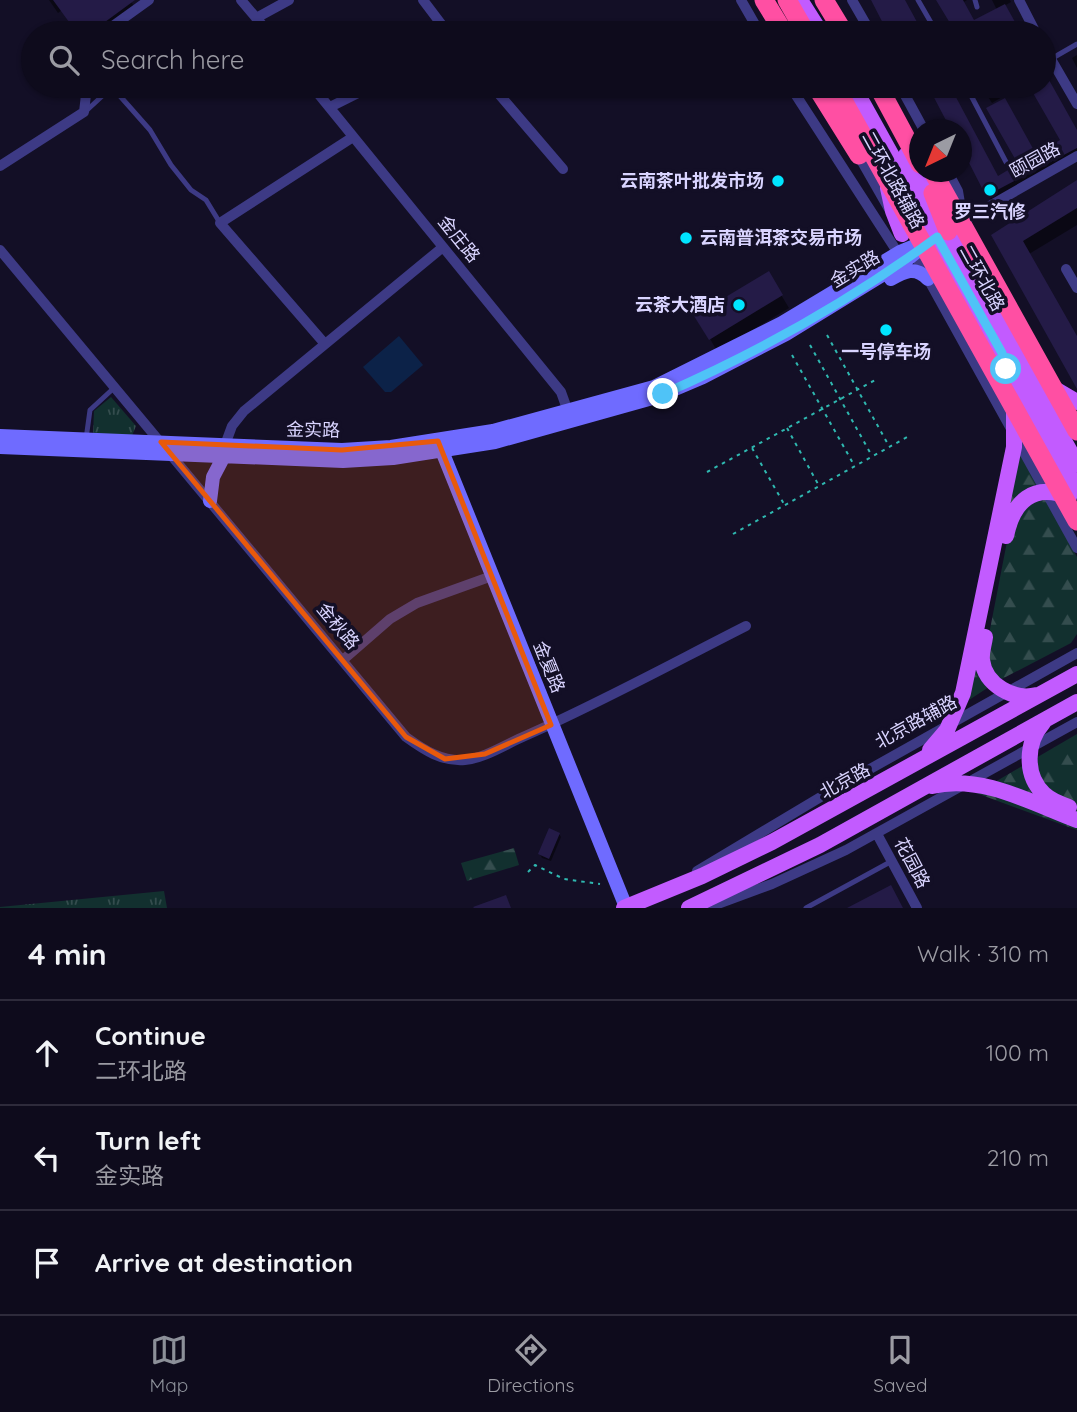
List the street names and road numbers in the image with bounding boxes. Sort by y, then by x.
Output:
street label: 二环北路辅路 [857,127,930,233]
street label: 颐园路 [1006,136,1064,183]
street label: 金庄路 [433,210,485,267]
street label: 二环北路 [955,241,1010,315]
street label: 金实路 [826,245,884,292]
street label: 金实路 [286,418,340,441]
street label: 金秋路 [312,598,365,654]
street label: 金夏路 [529,637,570,696]
street label: 北京路辅路 [871,690,961,753]
street label: 北京路 [816,757,874,804]
street label: 花园路 [890,834,935,892]

